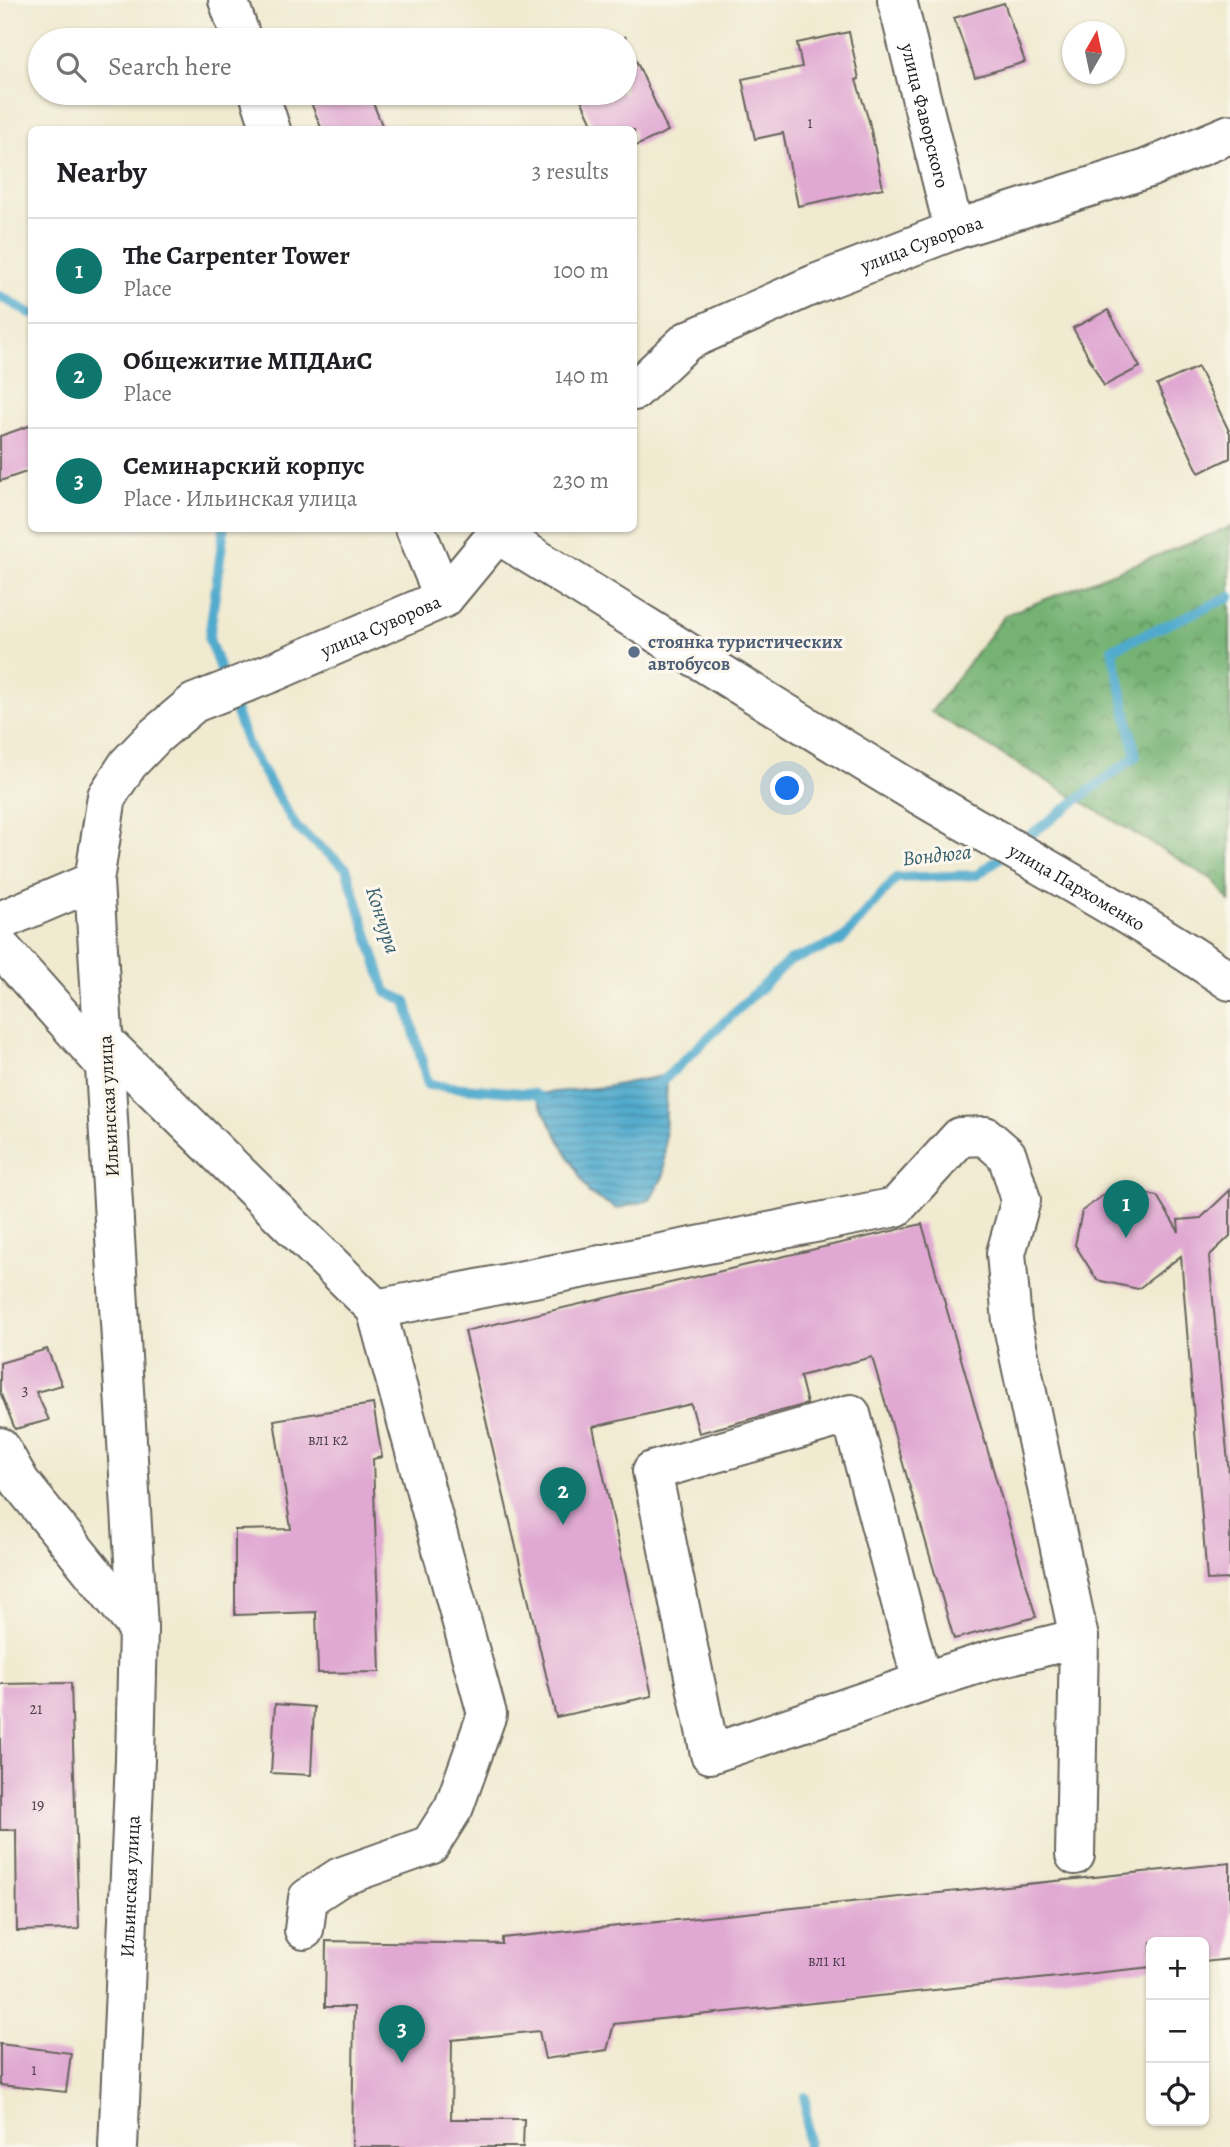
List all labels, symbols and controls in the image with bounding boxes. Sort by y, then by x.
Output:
north arrow [1062,21,1125,84]
search box [28,28,637,105]
street label: улица Фаворского [894,40,955,191]
icon: search [52,48,90,86]
text: Search here [108,49,232,84]
house number: 1 [807,112,813,134]
text: Nearby [56,152,147,192]
text: 3 results [532,156,609,187]
street label: улица Суворова [856,210,986,279]
text: The Carpenter Tower [123,238,350,273]
text: 1 [75,255,83,286]
text: 100 m [553,255,609,286]
text: Place [123,273,172,304]
text: Общежитие МПДАиС [123,343,373,378]
text: 2 [73,360,85,391]
text: 140 m [555,360,609,391]
text: Place [123,378,172,409]
text: Семинарский корпус [123,448,365,483]
text: 3 [74,465,84,496]
text: 230 m [553,465,609,496]
text: Place · Ильинская улица [123,483,357,514]
street label: улица Суворова [316,589,445,664]
place label: стоянка туристических автобусов [648,629,843,677]
marker: стоянка туристических автобусов [626,644,642,660]
your location [770,771,804,805]
water label: Вондюга [901,837,973,873]
street label: улица Пархоменко [1003,837,1150,937]
water label: Кончура [359,883,407,957]
street label: Ильинская улица [92,1034,126,1178]
pin: 1 [1103,1180,1149,1238]
house number: 3 [22,1379,28,1401]
house number: вл1 к2 [308,1429,348,1451]
pin: 2 [540,1467,586,1525]
house number: 21 [29,1698,43,1720]
house number: 19 [32,1794,44,1816]
street label: Ильинская улица [114,1814,147,1958]
map controls [1146,1937,1209,2126]
button: + [1146,1937,1209,2000]
house number: вл1 к1 [808,1950,847,1972]
button: − [1146,2000,1209,2063]
pin: 3 [379,2005,425,2063]
house number: 1 [31,2059,37,2081]
button: locate [1146,2063,1209,2126]

